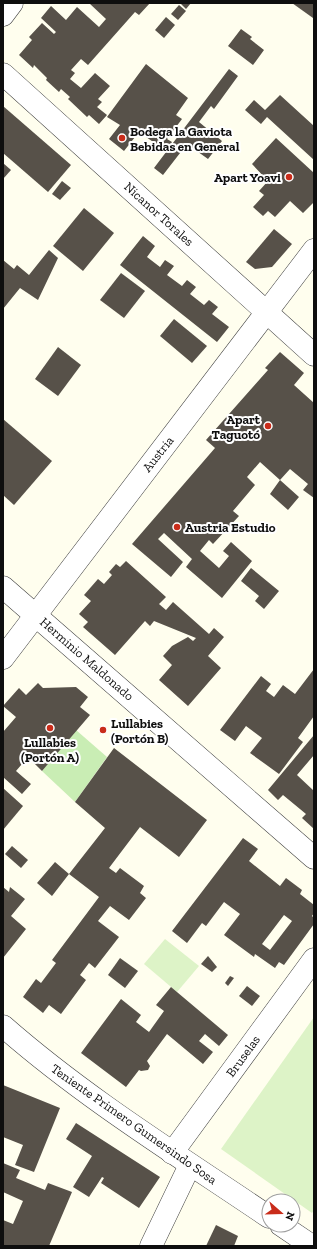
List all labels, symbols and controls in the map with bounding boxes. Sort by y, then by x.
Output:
place label: Bodega la Gaviota Bebidas en General [130,124,240,154]
marker: Bodega la Gaviota Bebidas en General [117,133,127,143]
place label: Apart Yoavi [214,170,281,185]
marker: Apart Yoavi [284,172,294,182]
street label: Nicanor Torales [121,179,197,249]
place label: Apart Taguotó [211,412,261,442]
marker: Apart Taguotó [263,421,273,431]
street label: Austria [139,433,177,475]
place label: Austria Estudio [185,520,276,535]
marker: Austria Estudio [172,522,182,532]
street label: Herminio Maldonado [37,614,137,704]
place label: Lullabies (Portón B) [111,716,169,746]
marker: Lullabies (Portón A) [45,723,55,733]
marker: Lullabies (Portón B) [98,725,108,735]
place label: Lullabies (Portón A) [21,735,79,765]
street label: Bruselas [223,1032,263,1080]
street label: Teniente Primero Gumersindo Sosa [48,1061,220,1188]
north arrow [261,1193,301,1233]
text: N [282,1210,297,1223]

